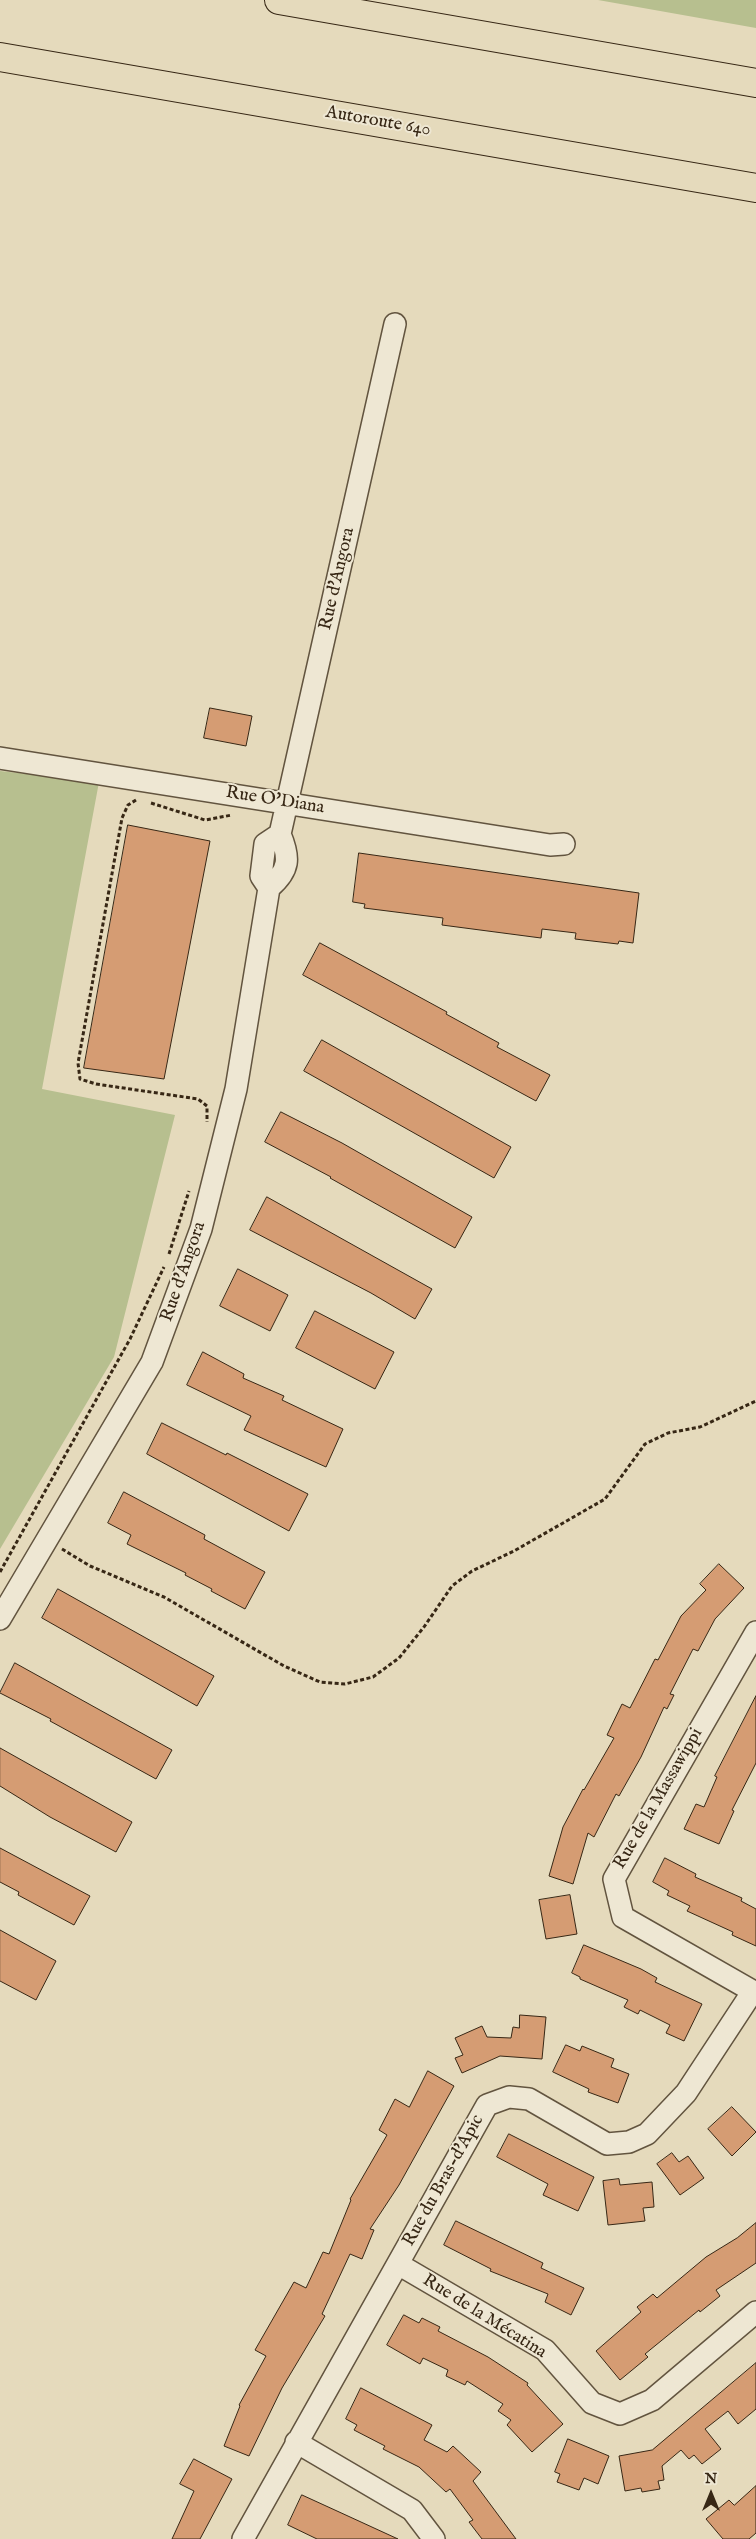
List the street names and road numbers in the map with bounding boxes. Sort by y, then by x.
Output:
street label: Autoroute 640 [324,102,432,142]
street label: Rue d'Angora [316,526,360,632]
street label: Rue O'Diana [224,783,326,819]
street label: Rue d'Angora [157,1219,211,1325]
street label: Rue de la Massawippi [610,1725,708,1873]
street label: Rue du Bras-d'Apic [399,2111,489,2251]
street label: Rue de la Mécatina [418,2270,550,2364]

